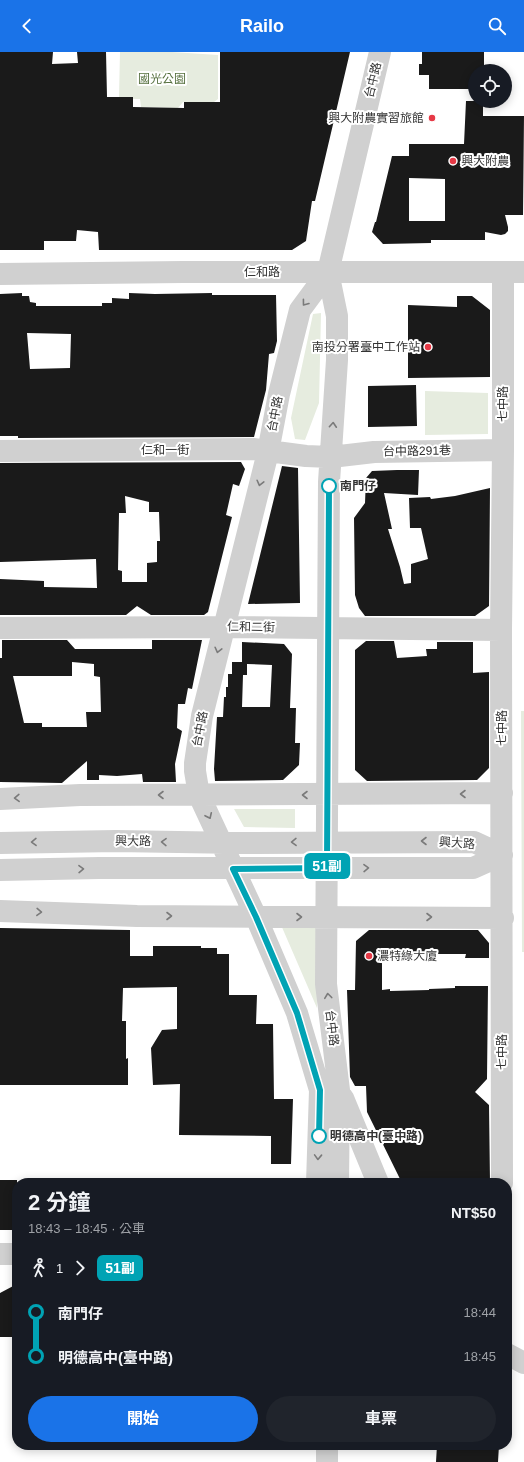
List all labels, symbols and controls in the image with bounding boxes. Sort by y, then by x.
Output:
icon: back [16,15,38,37]
icon: search [486,15,508,37]
text: Railo [240,16,284,36]
street label: 台中路 [362,61,384,99]
map controls [468,64,512,108]
button: locate [468,64,512,108]
park label: 國光公園 [138,72,186,86]
place label: 興大附農實習旅館 [328,111,424,125]
marker: 興大附農實習旅館 [427,113,437,123]
place label: 興大附農 [461,154,509,168]
marker: 興大附農 [448,156,458,166]
street label: 仁和路 [244,265,280,279]
one-way arrow [302,298,309,305]
place label: 南投分署臺中工作站 [312,340,420,354]
marker: 南投分署臺中工作站 [423,342,433,352]
street label: 七中路 [496,386,510,422]
street label: 台中路 [265,395,285,433]
one-way arrow [328,422,337,428]
street label: 仁和一街 [141,443,189,457]
street label: 台中路291巷 [383,443,451,459]
marker: 南門仔 [321,478,337,494]
one-way arrow [256,479,265,486]
place label: 南門仔 [340,479,376,493]
street label: 仁和二街 [227,620,275,634]
one-way arrow [215,646,223,653]
street label: 台中路 [190,710,210,748]
street label: 七中路 [495,710,509,746]
one-way arrow [302,790,308,799]
one-way arrow [460,790,466,798]
one-way arrow [158,791,164,799]
one-way arrow [14,794,20,802]
one-way arrow [204,812,212,820]
street label: 興大路 [115,834,151,848]
street label: 興大路 [439,835,475,851]
one-way arrow [421,837,427,845]
one-way arrow [31,838,37,846]
one-way arrow [161,838,167,846]
one-way arrow [291,838,297,846]
line badge: 51副 [304,853,350,879]
text: 51副 [312,858,342,874]
one-way arrow [363,864,369,872]
one-way arrow [78,865,84,873]
one-way arrow [36,908,42,917]
one-way arrow [166,912,172,920]
one-way arrow [296,913,302,921]
one-way arrow [426,913,432,921]
place label: 濃特綠大廈 [377,949,437,963]
marker: 濃特綠大廈 [364,951,374,961]
one-way arrow [323,993,332,999]
street label: 台中路 [323,1009,341,1047]
street label: 七中路 [495,1034,509,1070]
marker: 明德高中(臺中路) [311,1128,327,1144]
place label: 明德高中(臺中路) [330,1129,422,1143]
one-way arrow [314,1154,322,1160]
text: 2 分鐘 [28,1190,90,1215]
text: NT$50 [451,1204,496,1221]
text: 18:43 – 18:45 · 公車 [28,1221,145,1236]
icon: walk [28,1257,50,1279]
icon: forward [69,1257,91,1279]
text: 51副 [105,1260,135,1276]
text: 1 [56,1261,63,1276]
text: 南門仔 [58,1305,103,1322]
text: 18:44 [463,1305,496,1320]
text: 明德高中(臺中路) [58,1349,173,1366]
text: 18:45 [463,1349,496,1364]
button: 開始 [28,1396,258,1442]
button: 車票 [266,1396,496,1442]

